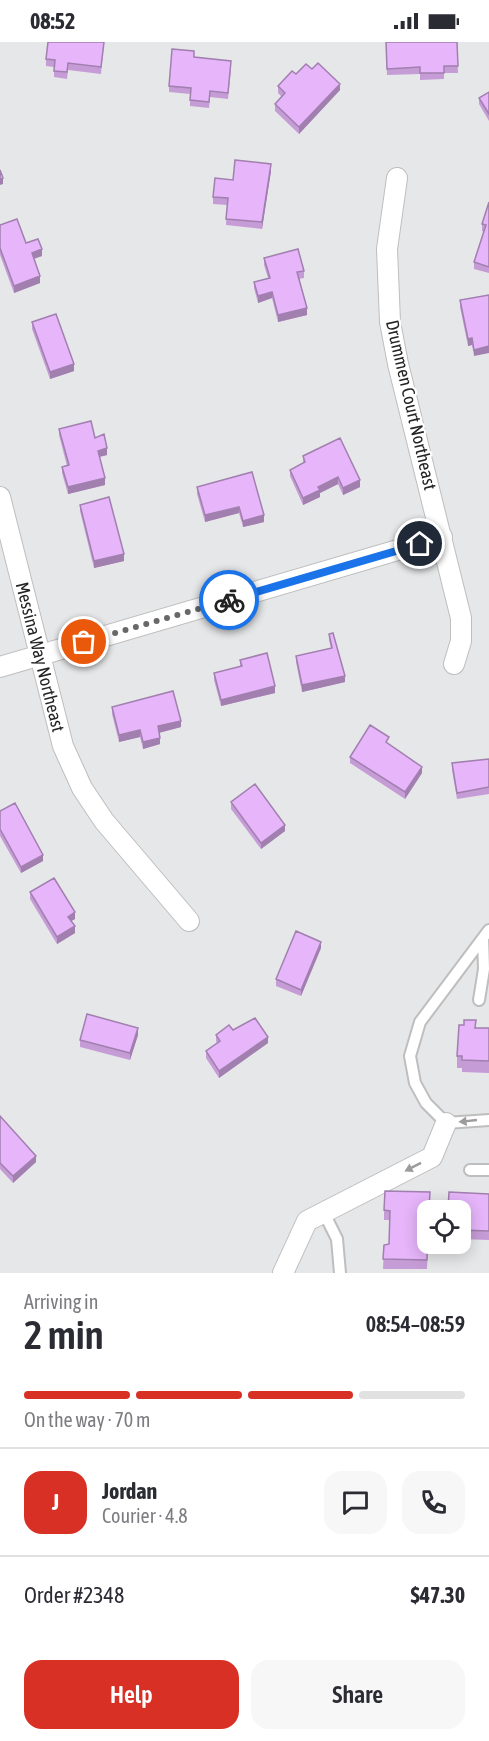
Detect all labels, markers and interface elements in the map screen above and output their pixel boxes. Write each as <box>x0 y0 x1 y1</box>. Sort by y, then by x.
text: 08:52 <box>30 8 75 34</box>
street label: Drummen Court Northeast <box>382 318 441 492</box>
pin <box>394 518 445 569</box>
icon: home <box>403 527 436 560</box>
courier <box>199 570 259 630</box>
street label: Messina Way Northeast <box>12 580 69 734</box>
icon: bike <box>213 584 246 617</box>
pin <box>58 616 109 667</box>
icon: bag <box>67 625 100 658</box>
one-way arrow <box>458 1116 477 1126</box>
one-way arrow <box>404 1162 421 1172</box>
map controls <box>417 1200 471 1254</box>
button: locate <box>417 1200 471 1254</box>
text: Arriving in <box>24 1290 98 1313</box>
text: 08:54–08:59 <box>366 1311 465 1337</box>
text: 2 min <box>24 1313 104 1357</box>
text: On the way · 70 m <box>24 1408 150 1431</box>
button: chat <box>324 1471 387 1534</box>
button: phone <box>402 1471 465 1534</box>
text: Jordan <box>102 1478 157 1504</box>
text: J <box>52 1489 59 1515</box>
text: Courier · 4.8 <box>102 1504 188 1527</box>
text: Order #2348 <box>24 1582 124 1608</box>
text: $47.30 <box>410 1582 465 1608</box>
button: Help <box>24 1660 239 1729</box>
button: Share <box>251 1660 465 1729</box>

